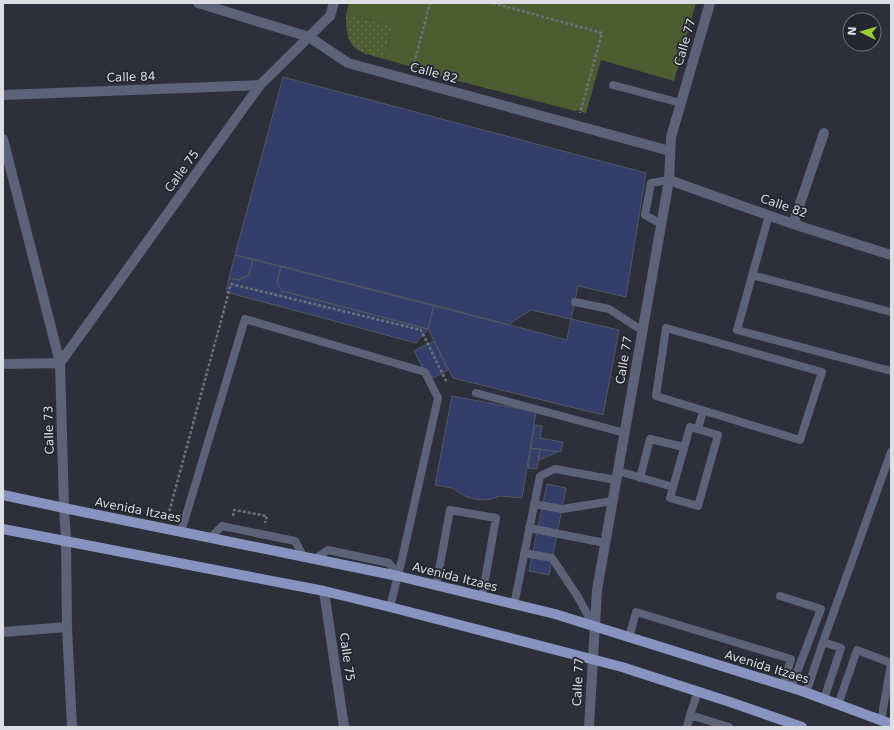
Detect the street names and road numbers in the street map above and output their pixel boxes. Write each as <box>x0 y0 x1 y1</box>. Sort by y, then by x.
street label: Calle 77 <box>672 17 698 67</box>
street label: Calle 82 <box>409 60 459 86</box>
street label: Calle 84 <box>106 69 156 85</box>
street label: Calle 75 <box>162 147 202 195</box>
street label: Calle 82 <box>759 191 809 221</box>
street label: Calle 77 <box>613 335 635 385</box>
street label: Calle 73 <box>41 405 57 455</box>
street label: Avenida Itzaes <box>94 495 182 525</box>
street label: Avenida Itzaes <box>411 560 499 594</box>
street label: Calle 75 <box>337 632 357 682</box>
street label: Avenida Itzaes <box>723 648 811 686</box>
street label: Calle 77 <box>570 657 586 707</box>

